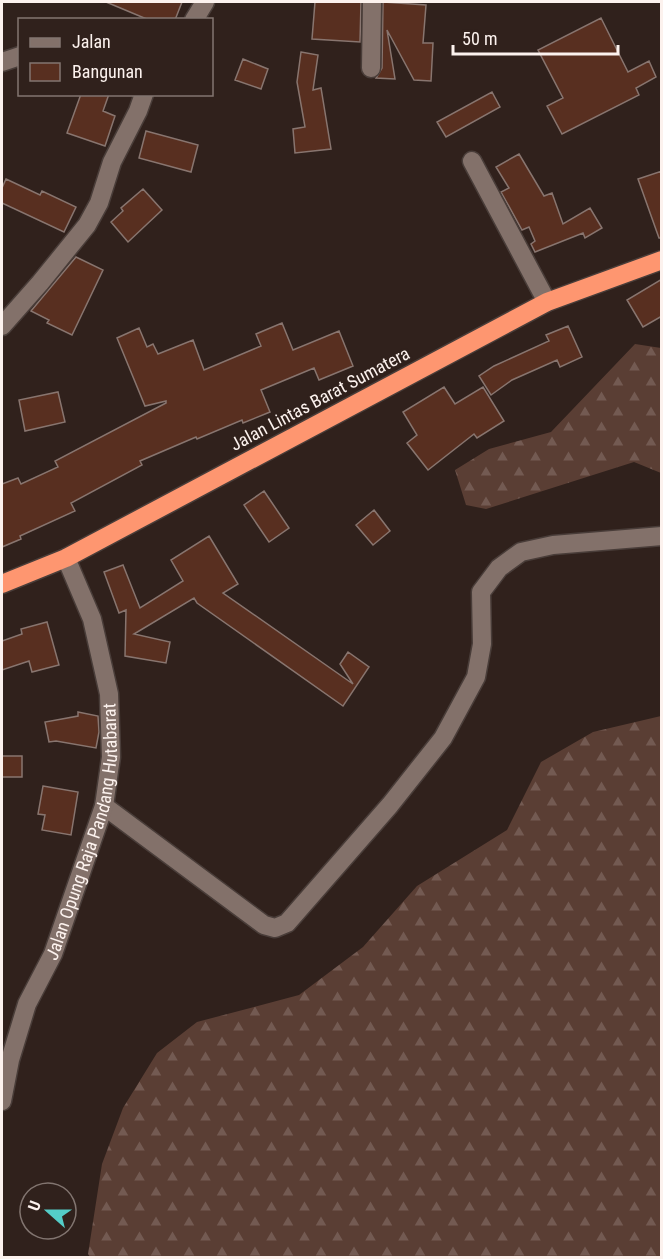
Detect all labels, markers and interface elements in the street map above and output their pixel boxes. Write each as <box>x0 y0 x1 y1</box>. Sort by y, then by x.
legend <box>18 18 213 96</box>
scale bar <box>453 18 618 56</box>
text: 50 m <box>462 28 497 49</box>
text: Jalan <box>72 31 111 52</box>
text: Bangunan <box>72 61 143 82</box>
street label: Jalan Lintas Barat Sumatera <box>227 342 413 455</box>
street label: Jalan Opung Raja Pandang Hutabarat <box>41 703 121 963</box>
north arrow <box>18 1181 78 1241</box>
text: U <box>24 1198 45 1213</box>

